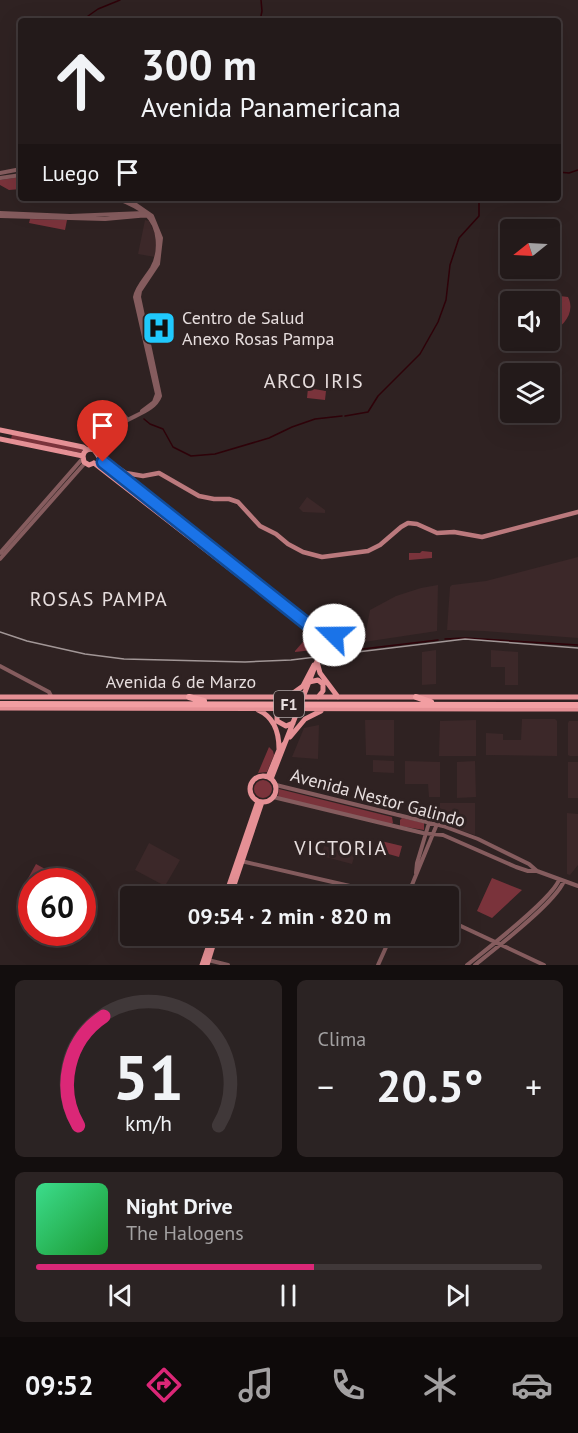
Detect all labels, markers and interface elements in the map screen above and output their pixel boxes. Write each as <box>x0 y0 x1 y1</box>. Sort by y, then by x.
text: 300 m <box>141 37 257 92</box>
icon: ahead <box>42 42 120 120</box>
text: Avenida Panamericana <box>141 90 401 124</box>
icon: arrive <box>111 156 144 189</box>
text: Luego <box>42 159 99 187</box>
north arrow <box>500 219 560 279</box>
map controls <box>500 219 560 423</box>
button: sound <box>500 291 560 351</box>
place label: Centro de Salud Anexo Rosas Pampa <box>182 306 334 350</box>
hospital icon: Centro de Salud Anexo Rosas Pampa <box>141 310 177 346</box>
button: layers <box>500 363 560 423</box>
district label: ARCO IRIS <box>264 368 364 394</box>
pin <box>77 400 128 462</box>
icon: arrive <box>86 409 119 442</box>
district label: ROSAS PAMPA <box>30 586 168 612</box>
position arrow <box>302 603 366 667</box>
street label: Avenida 6 de Marzo <box>106 670 256 693</box>
road number: F1 <box>274 691 304 717</box>
street label: Avenida Nestor Galindo <box>288 763 468 832</box>
district label: VICTORIA <box>293 835 388 861</box>
speed limit sign: 60 <box>18 868 96 946</box>
text: 09:54 · 2 min · 820 m <box>188 902 391 930</box>
text: Clima <box>318 1026 366 1052</box>
text: 51 <box>113 1036 184 1117</box>
text: 20.5° <box>376 1056 483 1114</box>
text: − <box>318 1065 334 1108</box>
text: + <box>525 1065 542 1108</box>
text: km/h <box>125 1109 172 1137</box>
text: Night Drive <box>126 1192 233 1220</box>
text: The Halogens <box>126 1220 244 1246</box>
icon: previous <box>104 1279 137 1312</box>
icon: pause <box>272 1279 305 1312</box>
icon: next <box>441 1279 474 1312</box>
icon: directions <box>143 1364 185 1406</box>
icon: music <box>235 1364 277 1406</box>
icon: phone <box>327 1364 369 1406</box>
icon: climate <box>419 1364 461 1406</box>
icon: car <box>511 1364 553 1406</box>
text: 09:52 <box>25 1368 93 1402</box>

